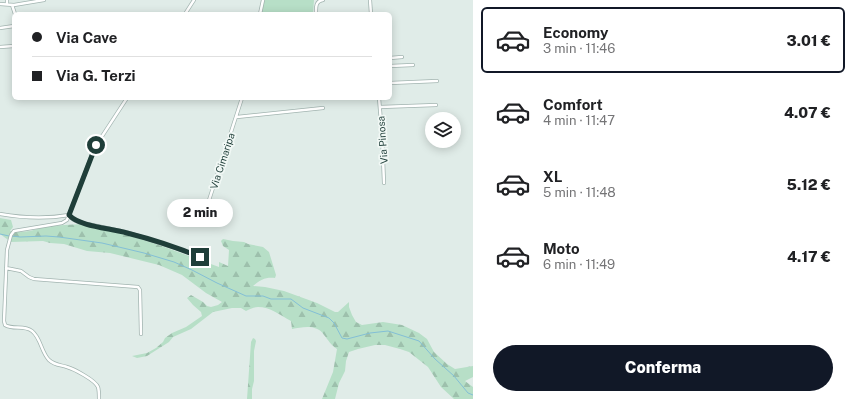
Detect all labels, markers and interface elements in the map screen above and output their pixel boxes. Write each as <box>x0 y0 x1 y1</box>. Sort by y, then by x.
icon: car <box>495 22 531 58</box>
text: Economy <box>543 24 608 41</box>
text: Via Cave <box>56 29 117 46</box>
text: 3.01 € <box>787 32 831 49</box>
text: 3 min · 11:46 <box>543 41 615 56</box>
text: Via G. Terzi <box>56 67 136 84</box>
icon: car <box>495 94 531 130</box>
text: Comfort <box>543 96 603 113</box>
text: 4.07 € <box>784 104 831 121</box>
map controls <box>425 112 461 148</box>
button: layers <box>425 112 461 148</box>
text: 4 min · 11:47 <box>543 113 615 128</box>
street label: Via Pinosa <box>374 116 390 164</box>
street label: Via Cimaripa <box>207 131 237 191</box>
route start <box>87 136 105 154</box>
icon: car <box>495 166 531 202</box>
text: XL <box>543 168 562 185</box>
text: 5.12 € <box>787 176 831 193</box>
text: 5 min · 11:48 <box>543 185 616 200</box>
callout: 2 min <box>167 199 233 227</box>
text: 2 min <box>183 205 217 220</box>
icon: car <box>495 238 531 274</box>
text: Moto <box>543 240 580 257</box>
route end <box>191 248 209 266</box>
text: 4.17 € <box>787 248 831 265</box>
text: 6 min · 11:49 <box>543 257 615 272</box>
button: Conferma <box>493 345 833 391</box>

